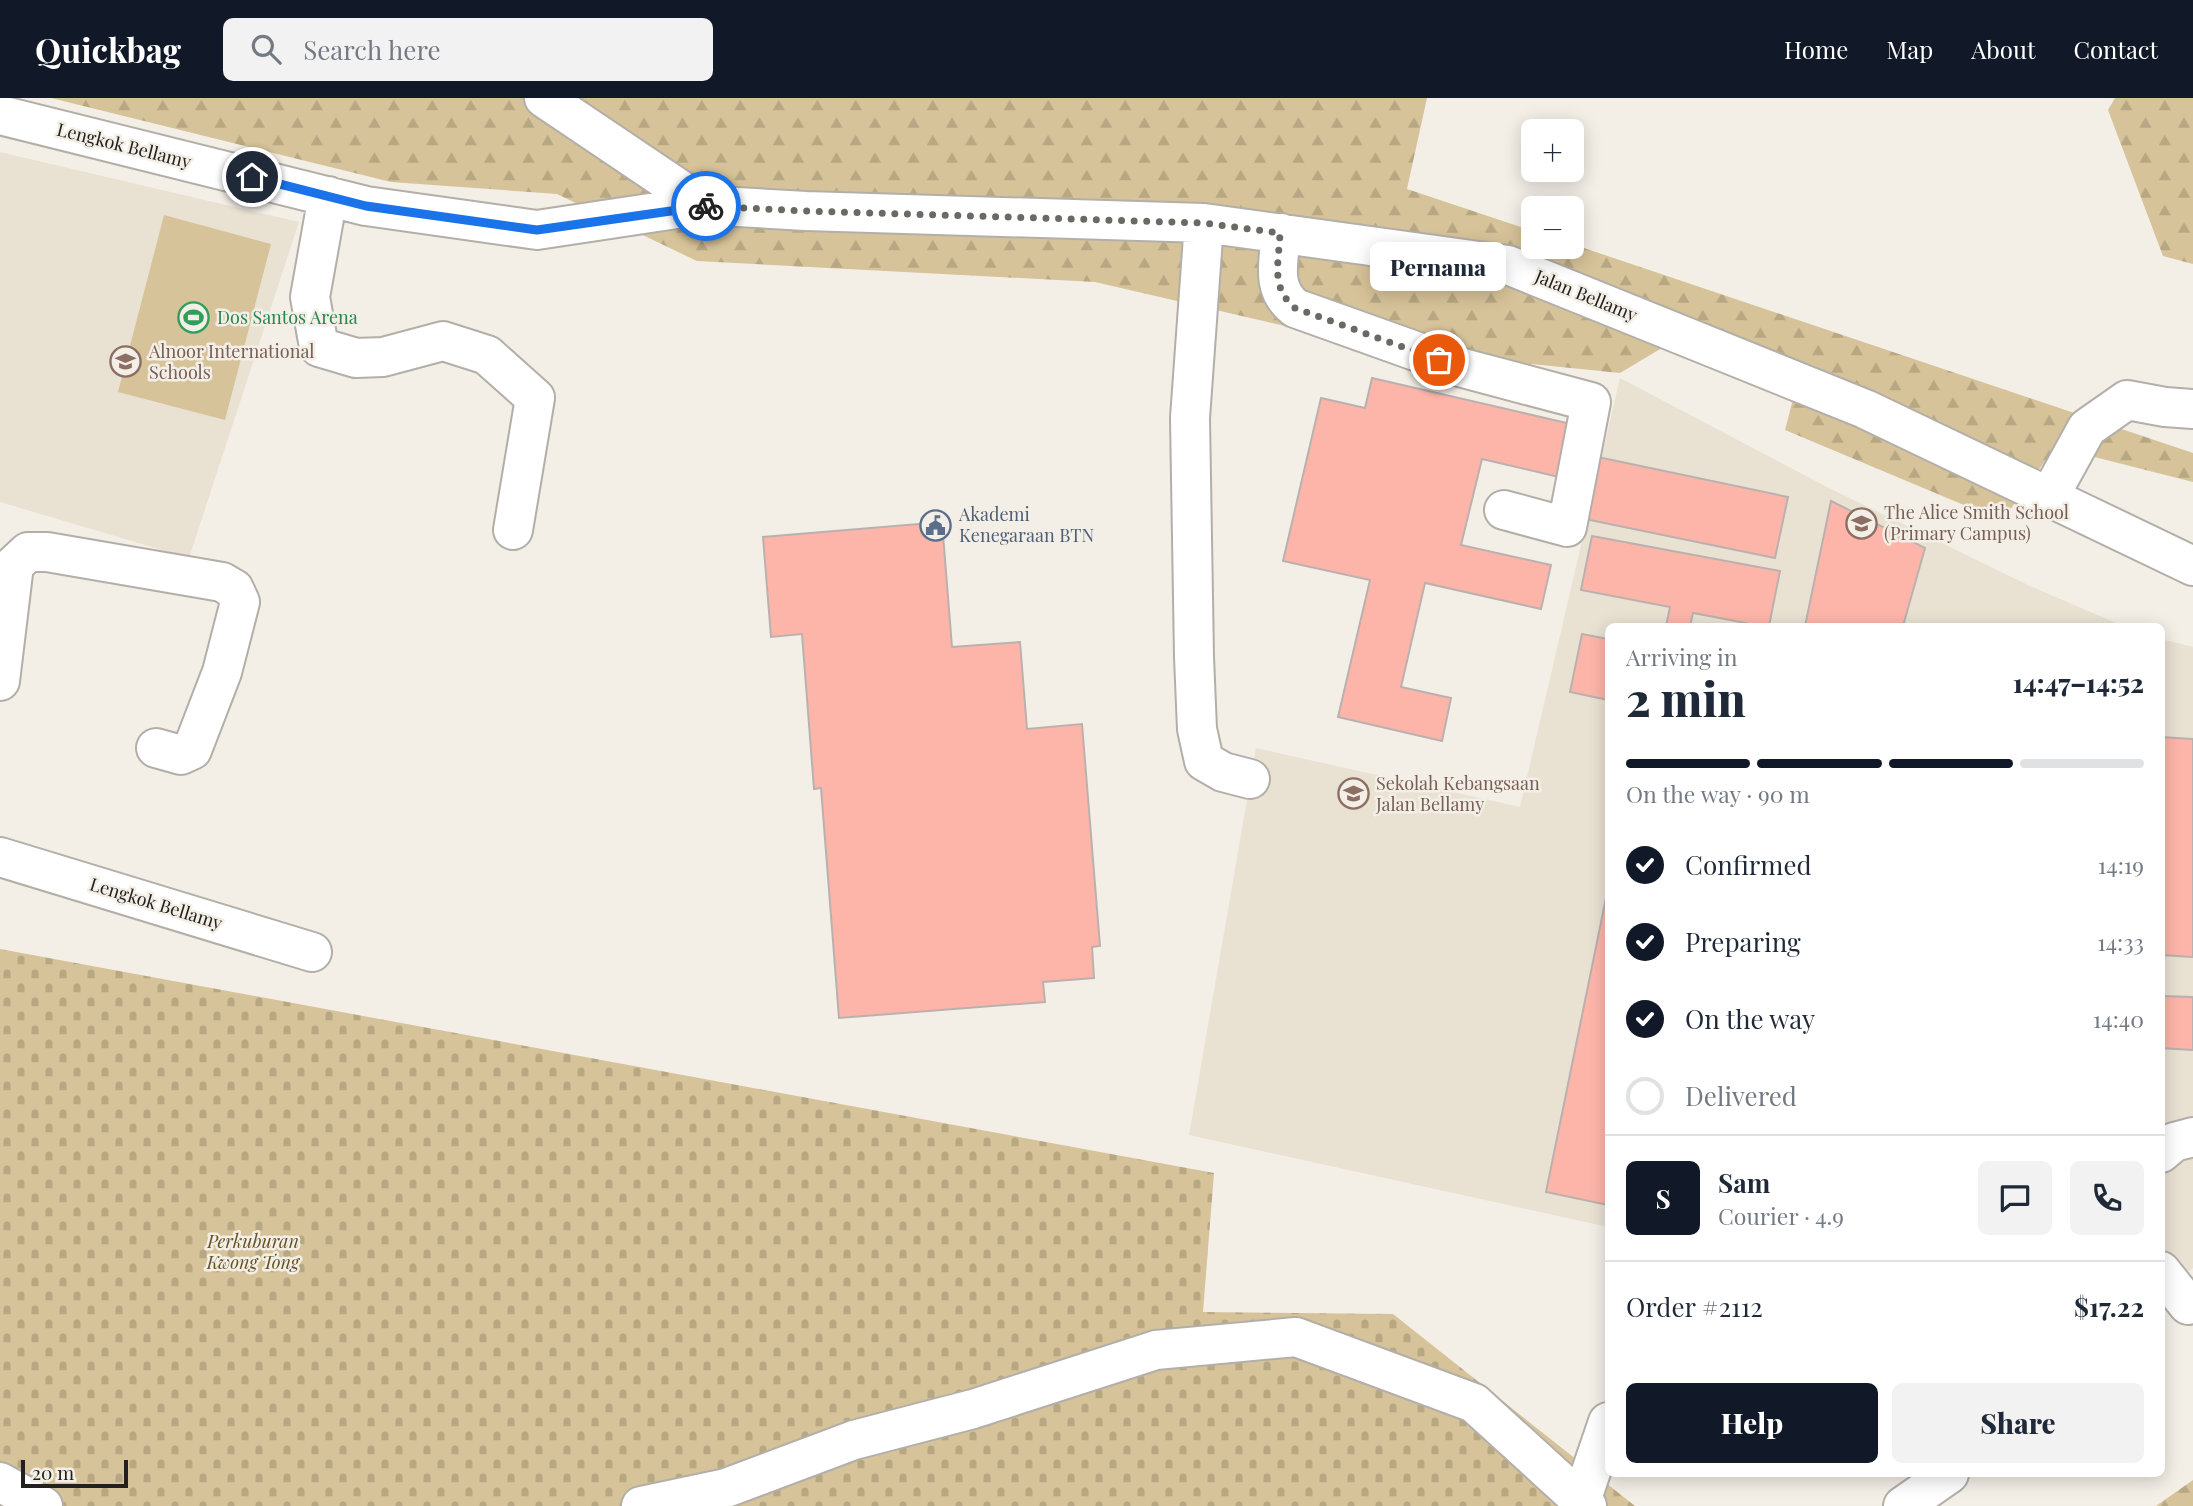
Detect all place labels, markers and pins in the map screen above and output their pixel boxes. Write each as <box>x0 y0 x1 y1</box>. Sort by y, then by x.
pin <box>222 147 282 207</box>
callout: Pernama <box>1371 241 1507 290</box>
sports icon: Dos Santos Arena <box>177 301 211 335</box>
place label: Dos Santos Arena <box>217 305 358 329</box>
pin <box>1409 330 1469 390</box>
place label: Alnoor International Schools <box>148 339 315 384</box>
school or university icon: Alnoor International Schools <box>109 345 143 379</box>
place label: The Alice Smith School (Primary Campus) <box>1884 500 2069 545</box>
place label: Akademi Kenegaraan BTN <box>958 502 1094 547</box>
school or university icon: The Alice Smith School (Primary Campus) <box>1844 506 1878 540</box>
public building icon: Akademi Kenegaraan BTN <box>919 508 953 542</box>
place label: Sekolah Kebangsaan Jalan Bellamy <box>1375 771 1540 816</box>
school or university icon: Sekolah Kebangsaan Jalan Bellamy <box>1336 777 1370 811</box>

